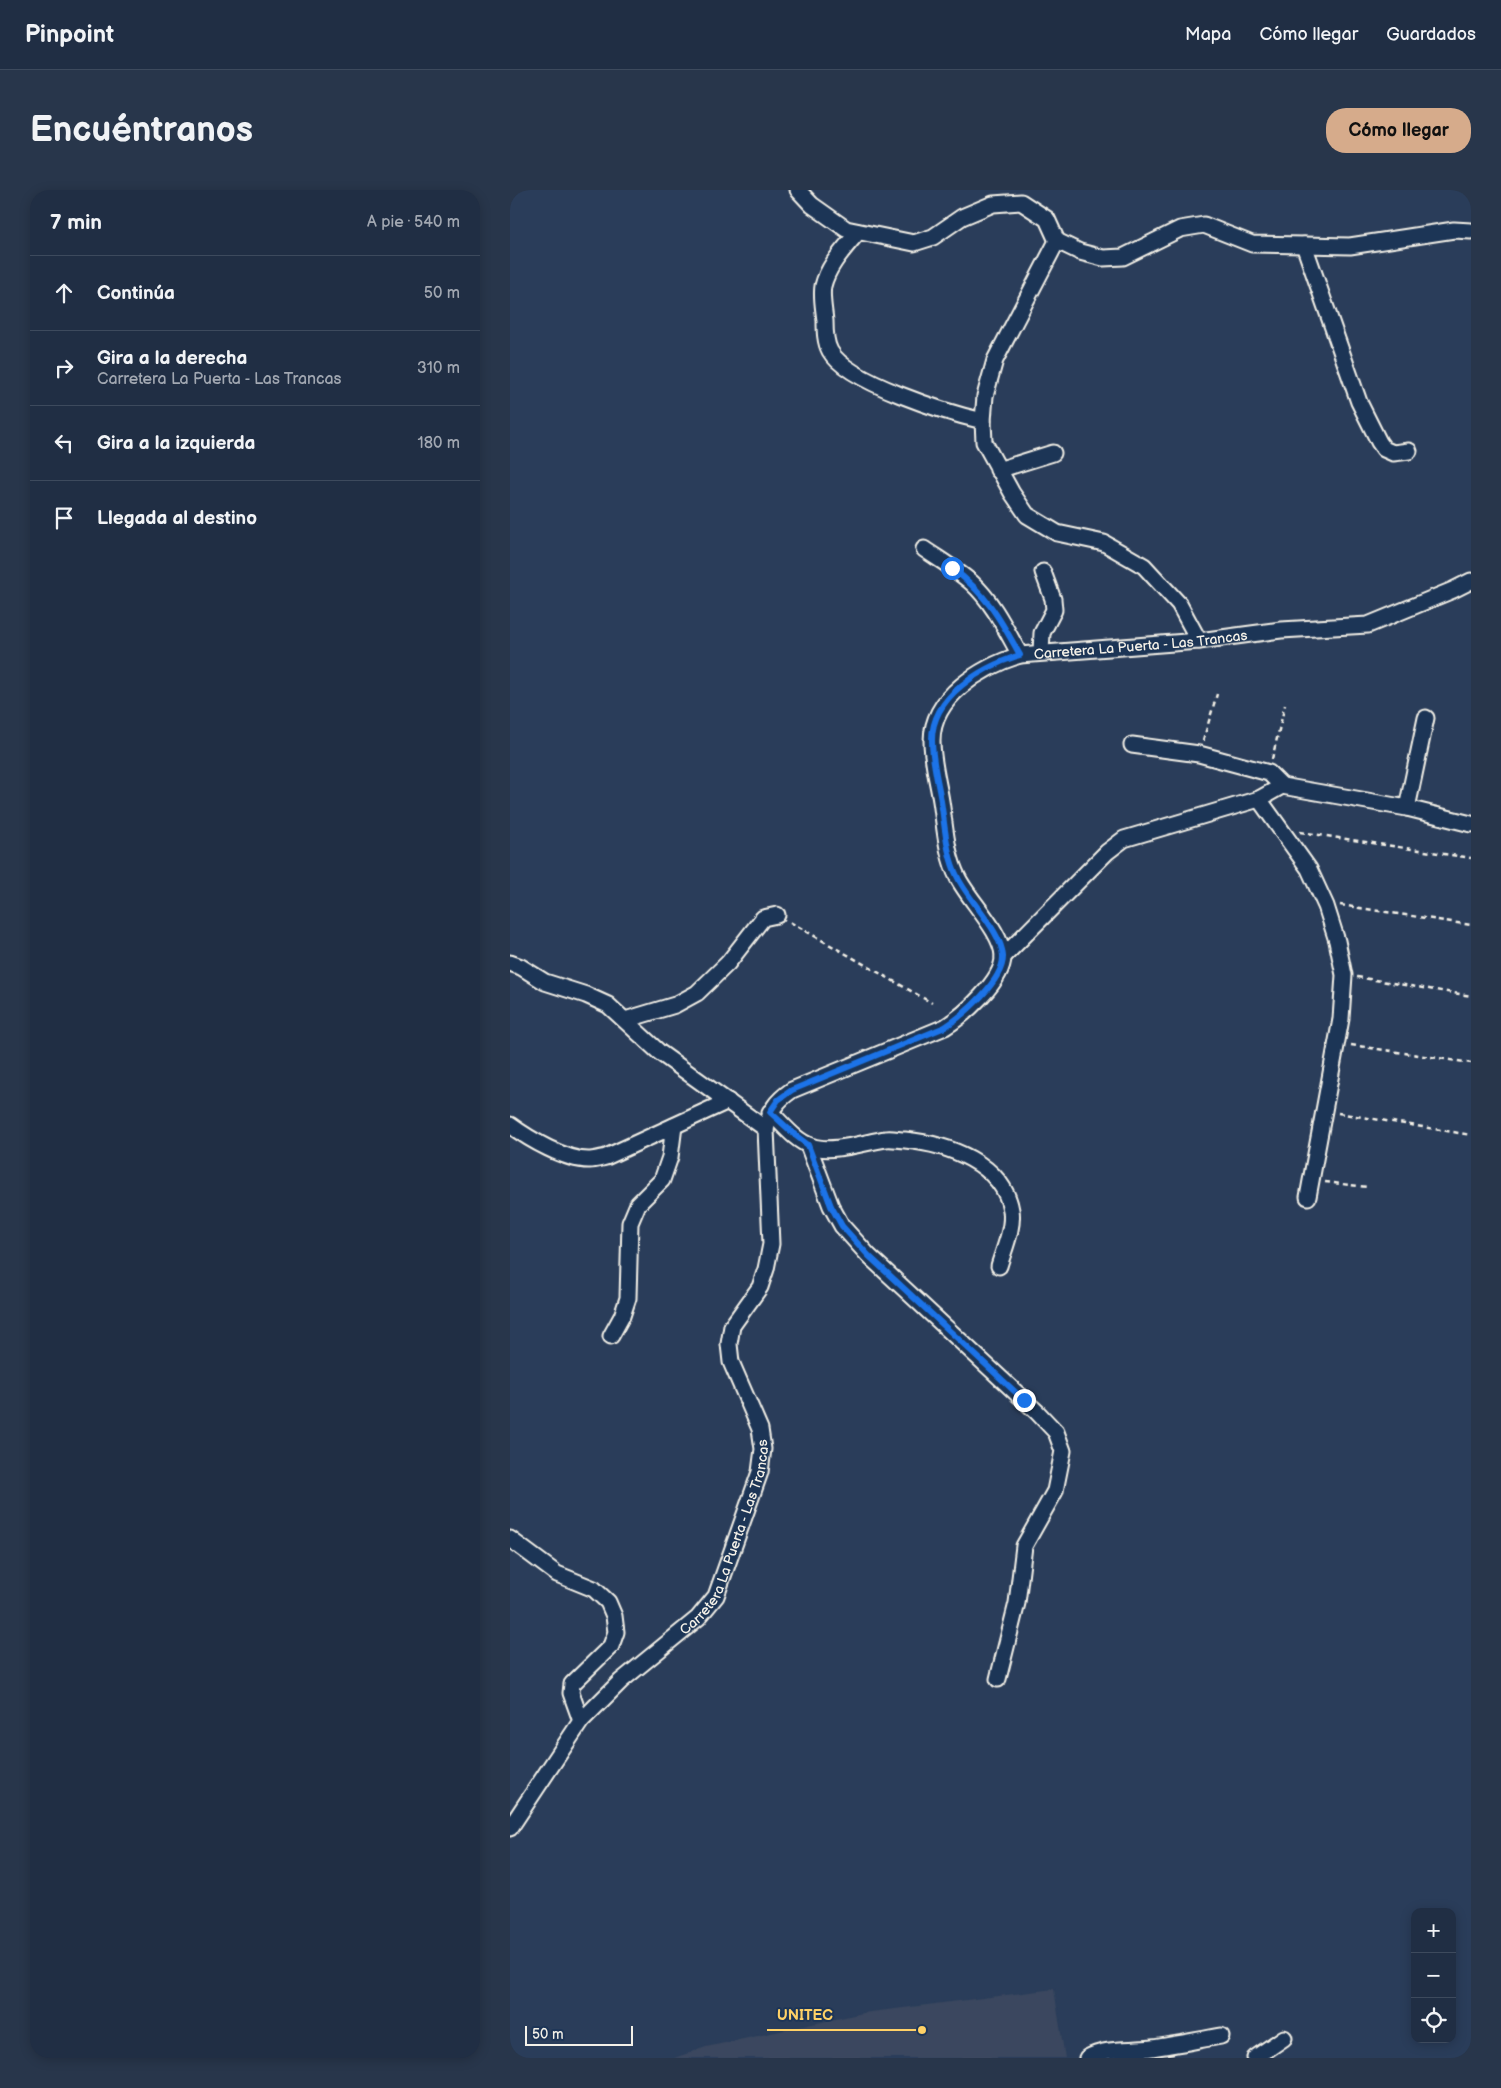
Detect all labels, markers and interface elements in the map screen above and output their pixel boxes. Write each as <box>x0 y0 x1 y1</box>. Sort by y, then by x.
text: Pinpoint <box>25 20 114 49</box>
text: Mapa <box>1185 24 1231 45</box>
text: Cómo llegar <box>1259 24 1358 45</box>
text: Guardados <box>1386 24 1476 45</box>
button: Cómo llegar <box>1326 108 1471 153</box>
text: Encuéntranos <box>30 109 253 152</box>
text: 7 min <box>50 210 102 235</box>
text: A pie · 540 m <box>367 213 460 232</box>
icon: ahead <box>50 279 78 307</box>
text: Continúa <box>97 282 175 305</box>
text: 50 m <box>424 284 460 303</box>
text: Gira a la derecha <box>97 347 247 370</box>
icon: right <box>50 354 78 382</box>
text: 310 m <box>417 359 460 378</box>
text: Carretera La Puerta - Las Trancas <box>97 370 342 389</box>
icon: left <box>50 429 78 457</box>
text: Gira a la izquierda <box>97 432 255 455</box>
text: 180 m <box>418 434 460 453</box>
icon: arrive <box>50 504 78 532</box>
text: Llegada al destino <box>97 507 257 530</box>
route start <box>941 557 964 580</box>
street label: Carretera La Puerta - Las Trancas <box>1033 627 1248 663</box>
route end <box>1013 1389 1036 1412</box>
street label: Carretera La Puerta - Las Trancas <box>676 1438 772 1639</box>
map controls <box>1411 1908 1456 2043</box>
button: + <box>1411 1908 1456 1953</box>
button: − <box>1411 1953 1456 1998</box>
button: locate <box>1411 1998 1456 2043</box>
callout: UNITEC <box>767 2000 843 2030</box>
text: UNITEC <box>777 2006 833 2025</box>
scale bar <box>525 2023 632 2046</box>
text: 50 m <box>532 2026 564 2043</box>

